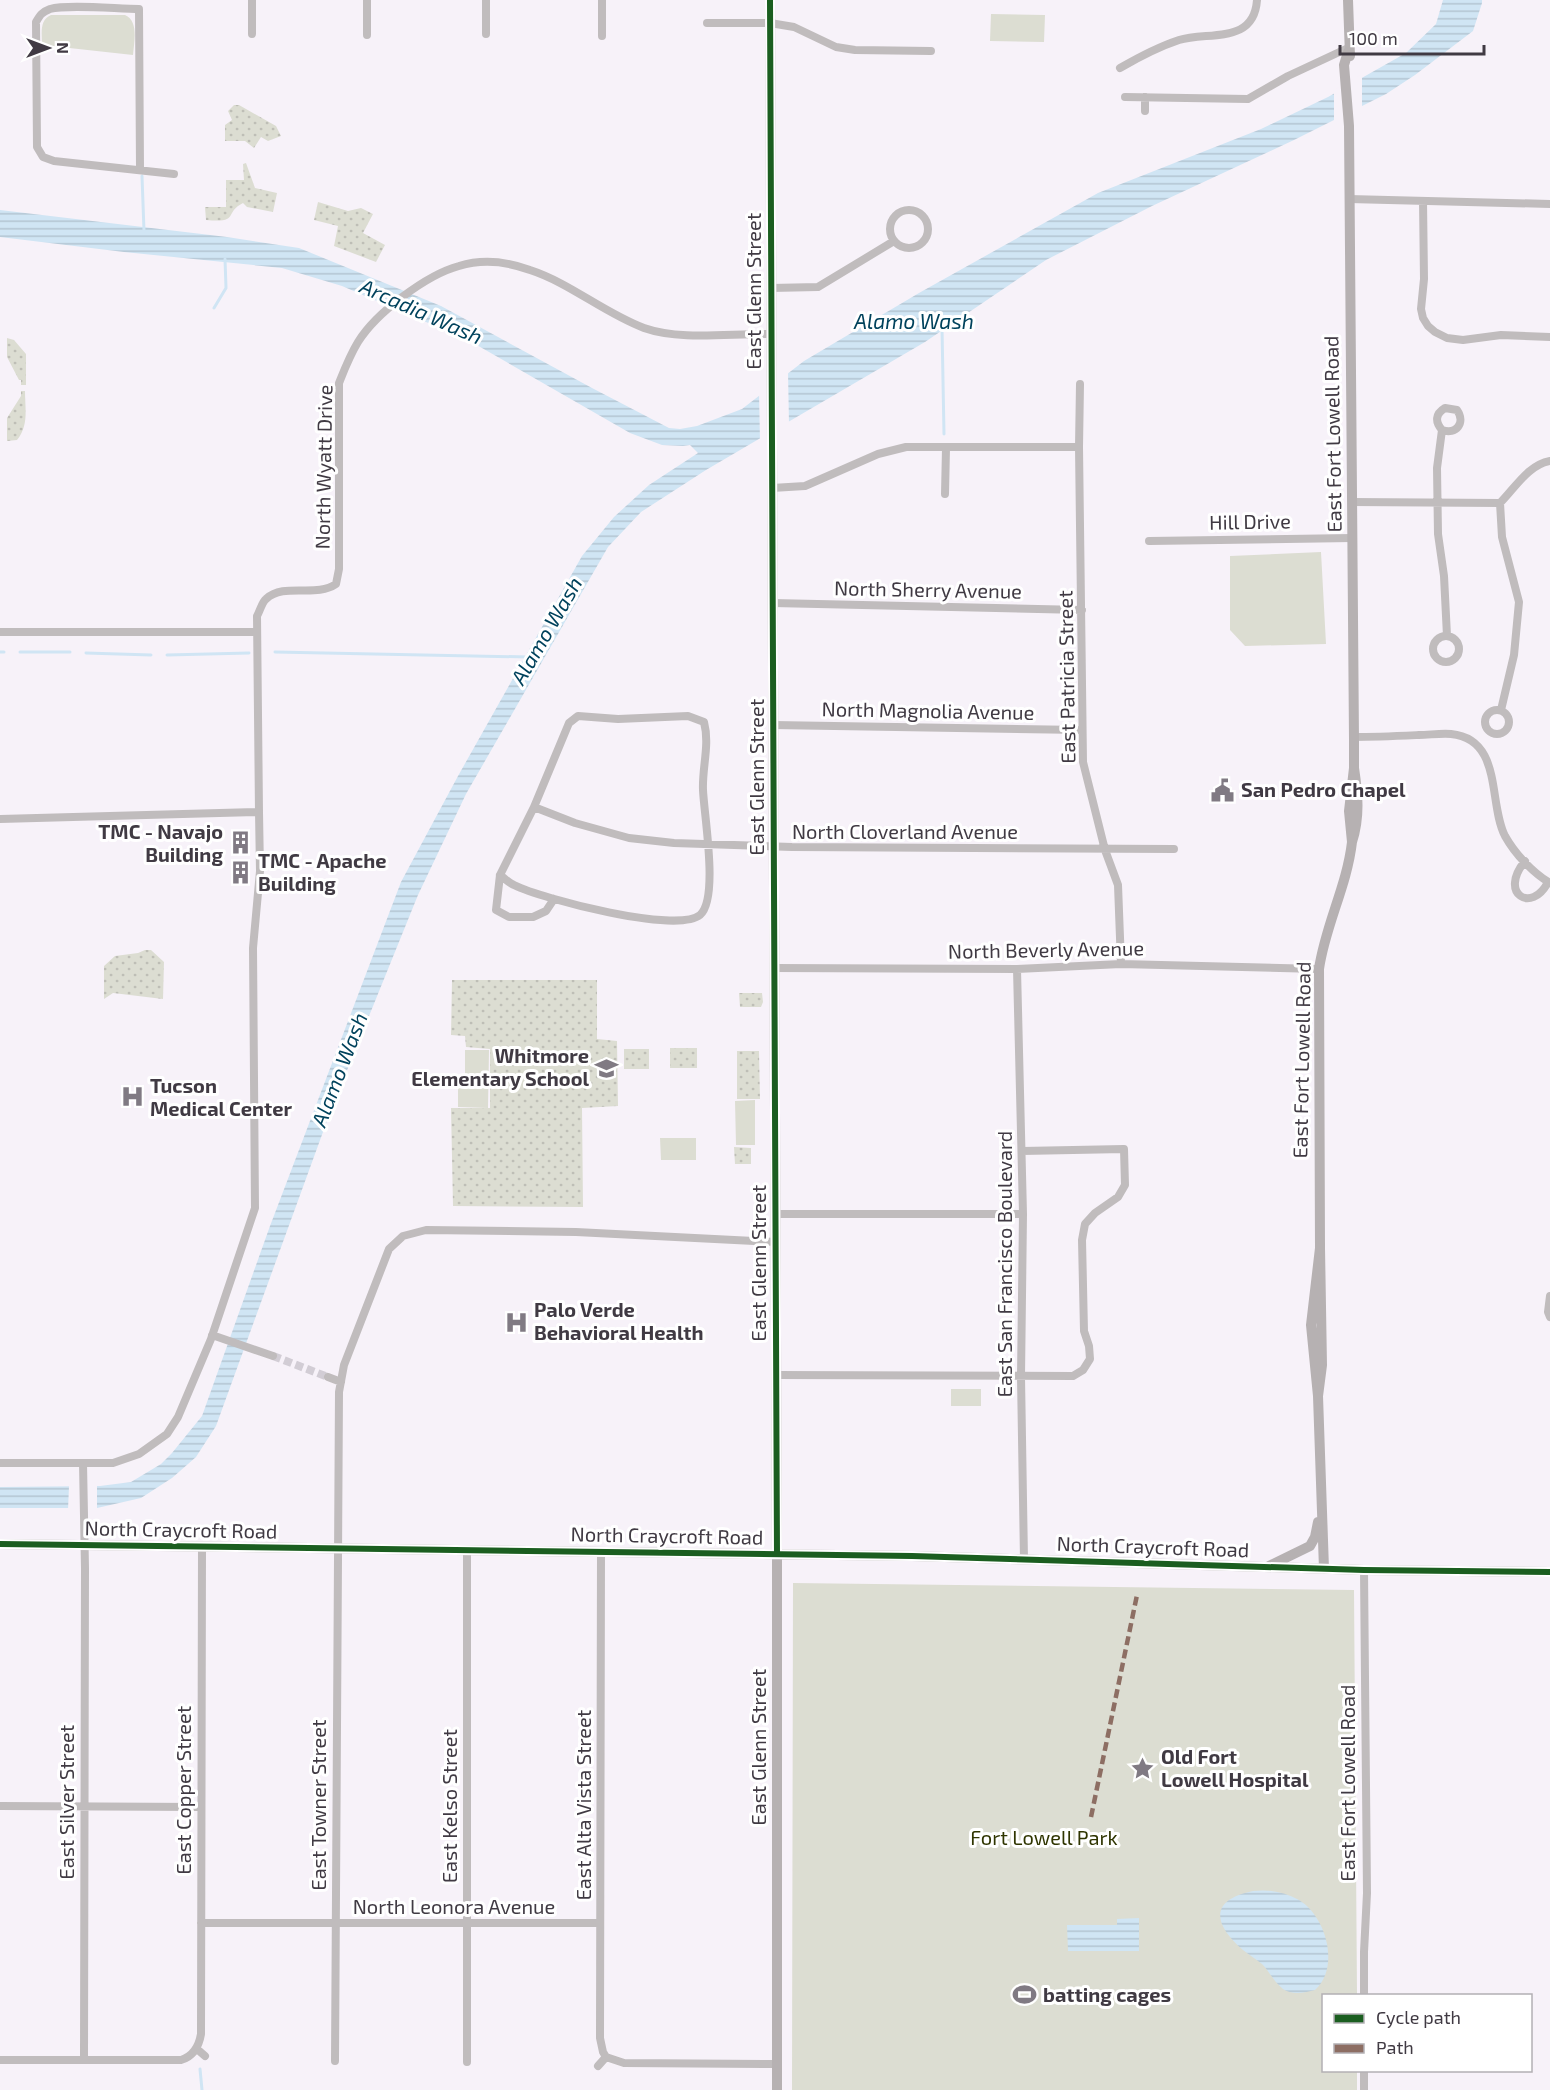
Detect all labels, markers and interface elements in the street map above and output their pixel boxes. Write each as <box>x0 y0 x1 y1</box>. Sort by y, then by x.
north arrow <box>18 18 78 78</box>
scale bar <box>1340 18 1484 56</box>
text: 100 m <box>1349 27 1398 49</box>
text: N <box>54 42 73 54</box>
street label: East Glenn Street <box>741 212 765 369</box>
water label: Arcadia Wash <box>356 272 487 349</box>
water label: Alamo Wash <box>853 308 974 333</box>
street label: East Fort Lowell Road <box>1318 335 1346 533</box>
street label: North Wyatt Drive <box>310 385 336 549</box>
street label: Hill Drive <box>1209 508 1291 534</box>
water label: Alamo Wash <box>504 572 587 689</box>
street label: North Sherry Avenue <box>834 575 1022 603</box>
street label: East Patricia Street <box>1052 590 1080 764</box>
street label: North Magnolia Avenue <box>821 696 1035 724</box>
street label: East Glenn Street <box>744 698 768 855</box>
public building icon: San Pedro Chapel <box>1210 777 1236 803</box>
place label: San Pedro Chapel <box>1241 777 1406 801</box>
place label: TMC - Navajo Building <box>98 819 223 866</box>
street label: North Cloverland Avenue <box>792 819 1018 843</box>
building icon: TMC - Navajo Building <box>228 830 254 856</box>
place label: TMC - Apache Building <box>258 848 387 895</box>
building icon: TMC - Apache Building <box>227 859 253 885</box>
street label: North Beverly Avenue <box>948 935 1144 963</box>
street label: East Fort Lowell Road <box>1287 961 1315 1159</box>
water label: Alamo Wash <box>305 1009 372 1131</box>
place label: Whitmore Elementary School <box>411 1043 589 1091</box>
school or university icon: Whitmore Elementary School <box>594 1055 620 1081</box>
place label: Tucson Medical Center <box>150 1073 293 1120</box>
hospital icon: Tucson Medical Center <box>119 1084 145 1110</box>
street label: East San Francisco Boulevard <box>992 1131 1016 1397</box>
street label: East Glenn Street <box>746 1184 770 1341</box>
place label: Palo Verde Behavioral Health <box>534 1297 703 1344</box>
hospital icon: Palo Verde Behavioral Health <box>503 1309 529 1335</box>
street label: North Craycroft Road <box>84 1515 278 1543</box>
street label: North Craycroft Road <box>570 1521 764 1549</box>
street label: North Craycroft Road <box>1056 1531 1250 1561</box>
street label: East Glenn Street <box>746 1668 770 1825</box>
street label: East Fort Lowell Road <box>1335 1685 1359 1881</box>
street label: East Copper Street <box>171 1705 195 1874</box>
street label: East Alta Vista Street <box>571 1709 595 1900</box>
street label: East Towner Street <box>306 1719 330 1891</box>
street label: East Silver Street <box>54 1724 78 1879</box>
street label: East Kelso Street <box>437 1729 461 1883</box>
place label: Old Fort Lowell Hospital <box>1161 1744 1309 1791</box>
place icon: Old Fort Lowell Hospital <box>1130 1756 1156 1782</box>
park label: Fort Lowell Park <box>970 1825 1118 1849</box>
street label: North Leonora Avenue <box>353 1894 555 1918</box>
sports icon: batting cages <box>1012 1982 1038 2008</box>
place label: batting cages <box>1043 1982 1171 2006</box>
legend <box>1322 1994 1532 2072</box>
text: Cycle path <box>1376 2006 1461 2028</box>
text: Path <box>1376 2036 1414 2058</box>

